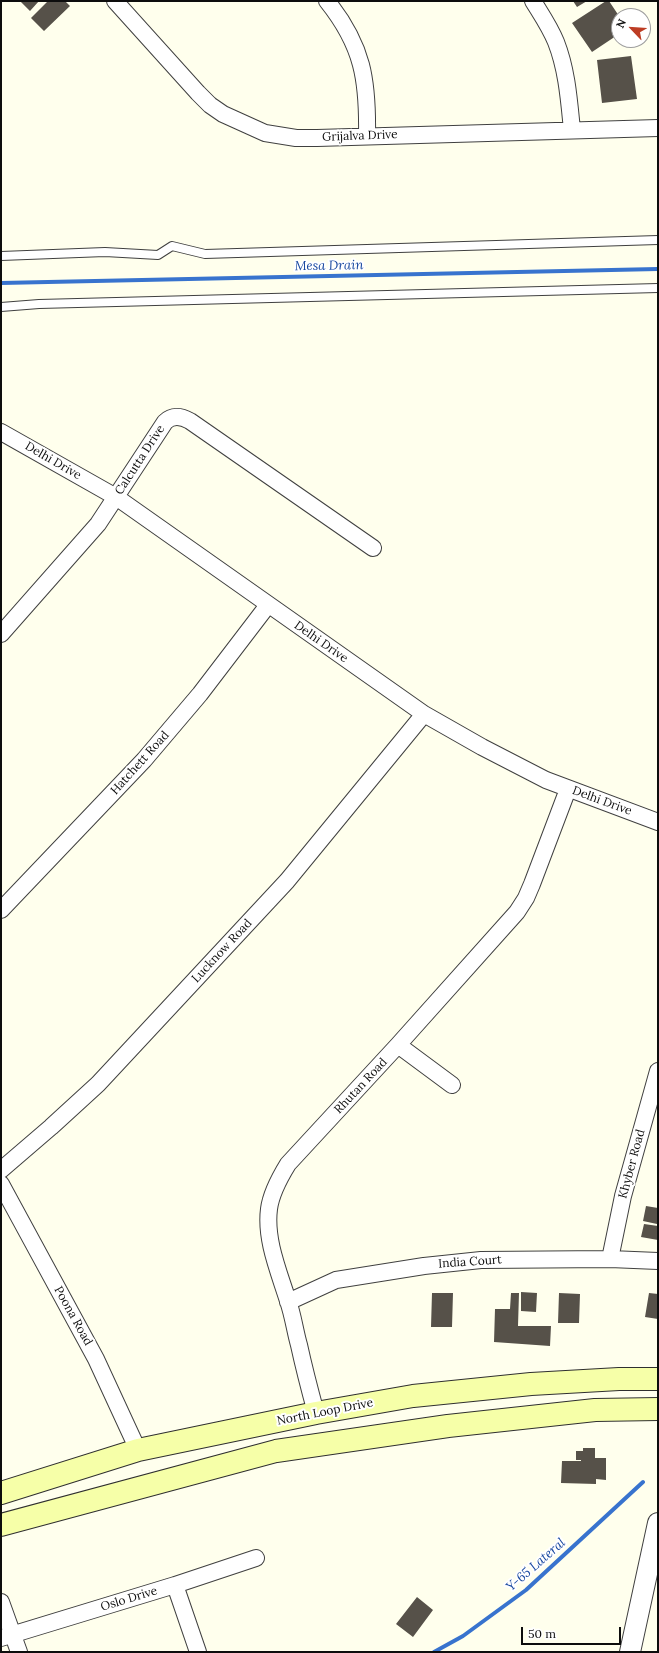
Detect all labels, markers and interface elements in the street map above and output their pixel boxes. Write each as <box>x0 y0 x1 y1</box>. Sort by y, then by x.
north arrow <box>611 8 651 48</box>
text: N <box>613 17 629 30</box>
street label: Grijalva Drive <box>322 127 398 145</box>
water label: Mesa Drain <box>295 258 363 274</box>
street label: Calcutta Drive <box>112 422 168 498</box>
street label: Delhi Drive <box>22 439 84 483</box>
street label: Delhi Drive <box>291 618 351 666</box>
street label: Hatchett Road <box>108 728 172 798</box>
street label: Delhi Drive <box>570 784 634 818</box>
street label: Lucknow Road <box>189 916 255 986</box>
street label: Rhutan Road <box>332 1055 390 1117</box>
street label: Khyber Road <box>616 1128 648 1200</box>
street label: India Court <box>438 1253 502 1271</box>
street label: Poona Road <box>51 1284 95 1348</box>
street label: North Loop Drive <box>276 1396 374 1428</box>
water label: Y-65 Lateral <box>503 1535 569 1595</box>
street label: Oslo Drive <box>99 1584 159 1614</box>
scale bar <box>523 1619 623 1645</box>
text: 50 m <box>528 1626 556 1641</box>

